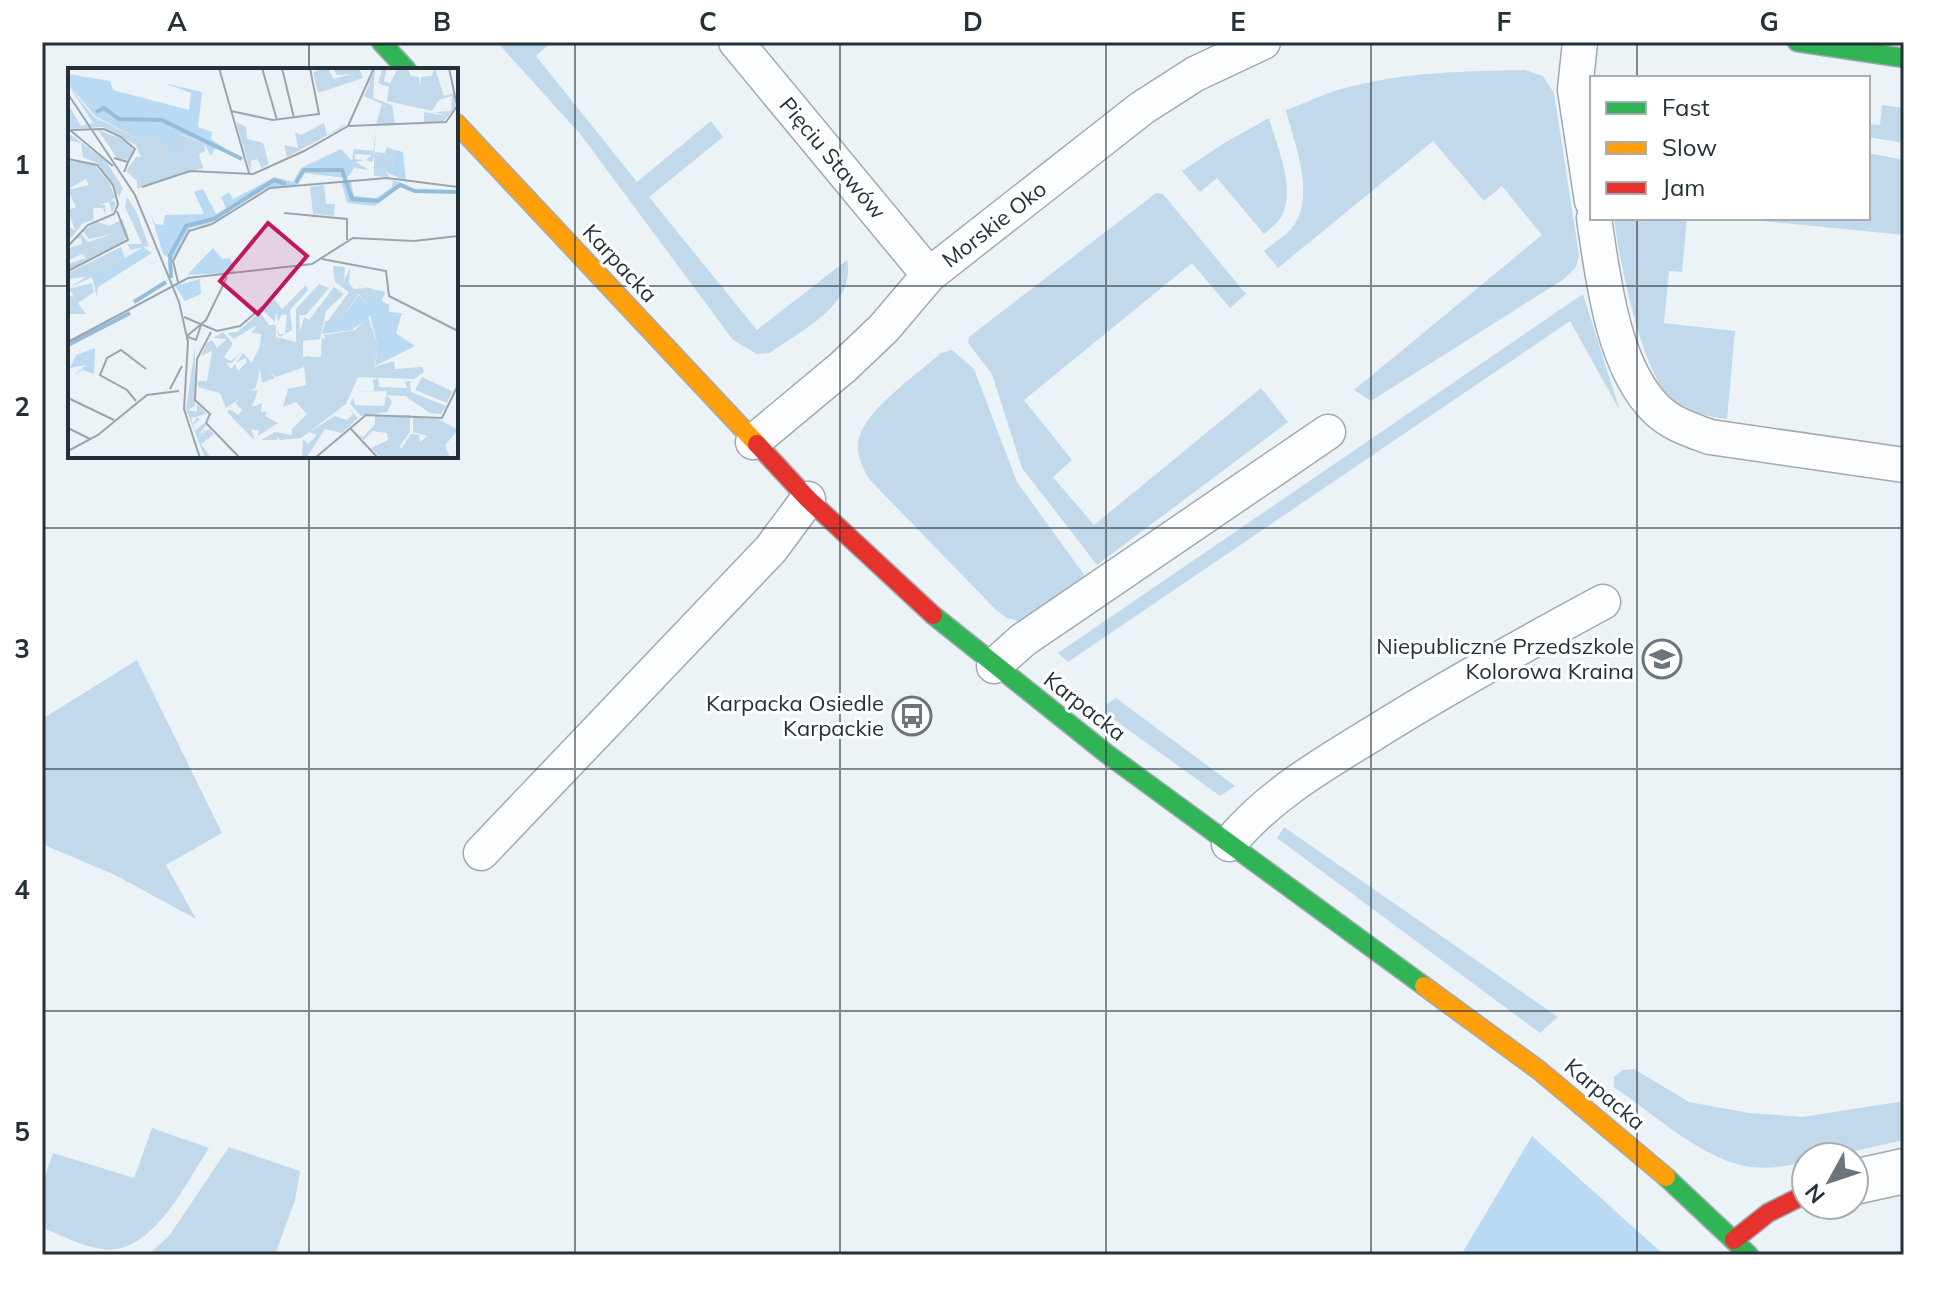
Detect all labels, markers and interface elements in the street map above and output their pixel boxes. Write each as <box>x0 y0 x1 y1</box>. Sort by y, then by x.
text: A <box>167 5 187 38</box>
text: B <box>433 5 451 38</box>
text: C <box>699 5 717 38</box>
text: D <box>963 5 983 38</box>
text: E <box>1230 5 1246 38</box>
text: F <box>1497 5 1512 38</box>
text: G <box>1759 5 1779 38</box>
inset map <box>68 68 458 458</box>
legend <box>1590 76 1870 220</box>
street label: Pięciu Stawów <box>774 91 892 225</box>
text: Fast <box>1662 92 1710 122</box>
text: Slow <box>1662 132 1717 162</box>
text: 1 <box>14 148 30 181</box>
text: Jam <box>1662 172 1705 202</box>
street label: Morskie Oko <box>936 174 1052 274</box>
street label: Karpacka <box>577 218 663 308</box>
text: 2 <box>14 390 30 423</box>
text: 3 <box>14 632 30 665</box>
place label: Niepubliczne Przedszkole Kolorowa Kraina <box>1376 632 1634 685</box>
school or university icon: Niepubliczne Przedszkole Kolorowa Kraina <box>1641 638 1683 680</box>
street label: Karpacka <box>1038 665 1132 747</box>
place label: Karpacka Osiedle Karpackie <box>706 689 884 742</box>
bus stop icon: Karpacka Osiedle Karpackie <box>891 695 933 737</box>
text: 4 <box>14 873 30 906</box>
street label: Karpacka <box>1559 1052 1651 1136</box>
text: 5 <box>14 1115 30 1148</box>
north arrow <box>1790 1141 1870 1221</box>
text: N <box>1799 1178 1831 1209</box>

